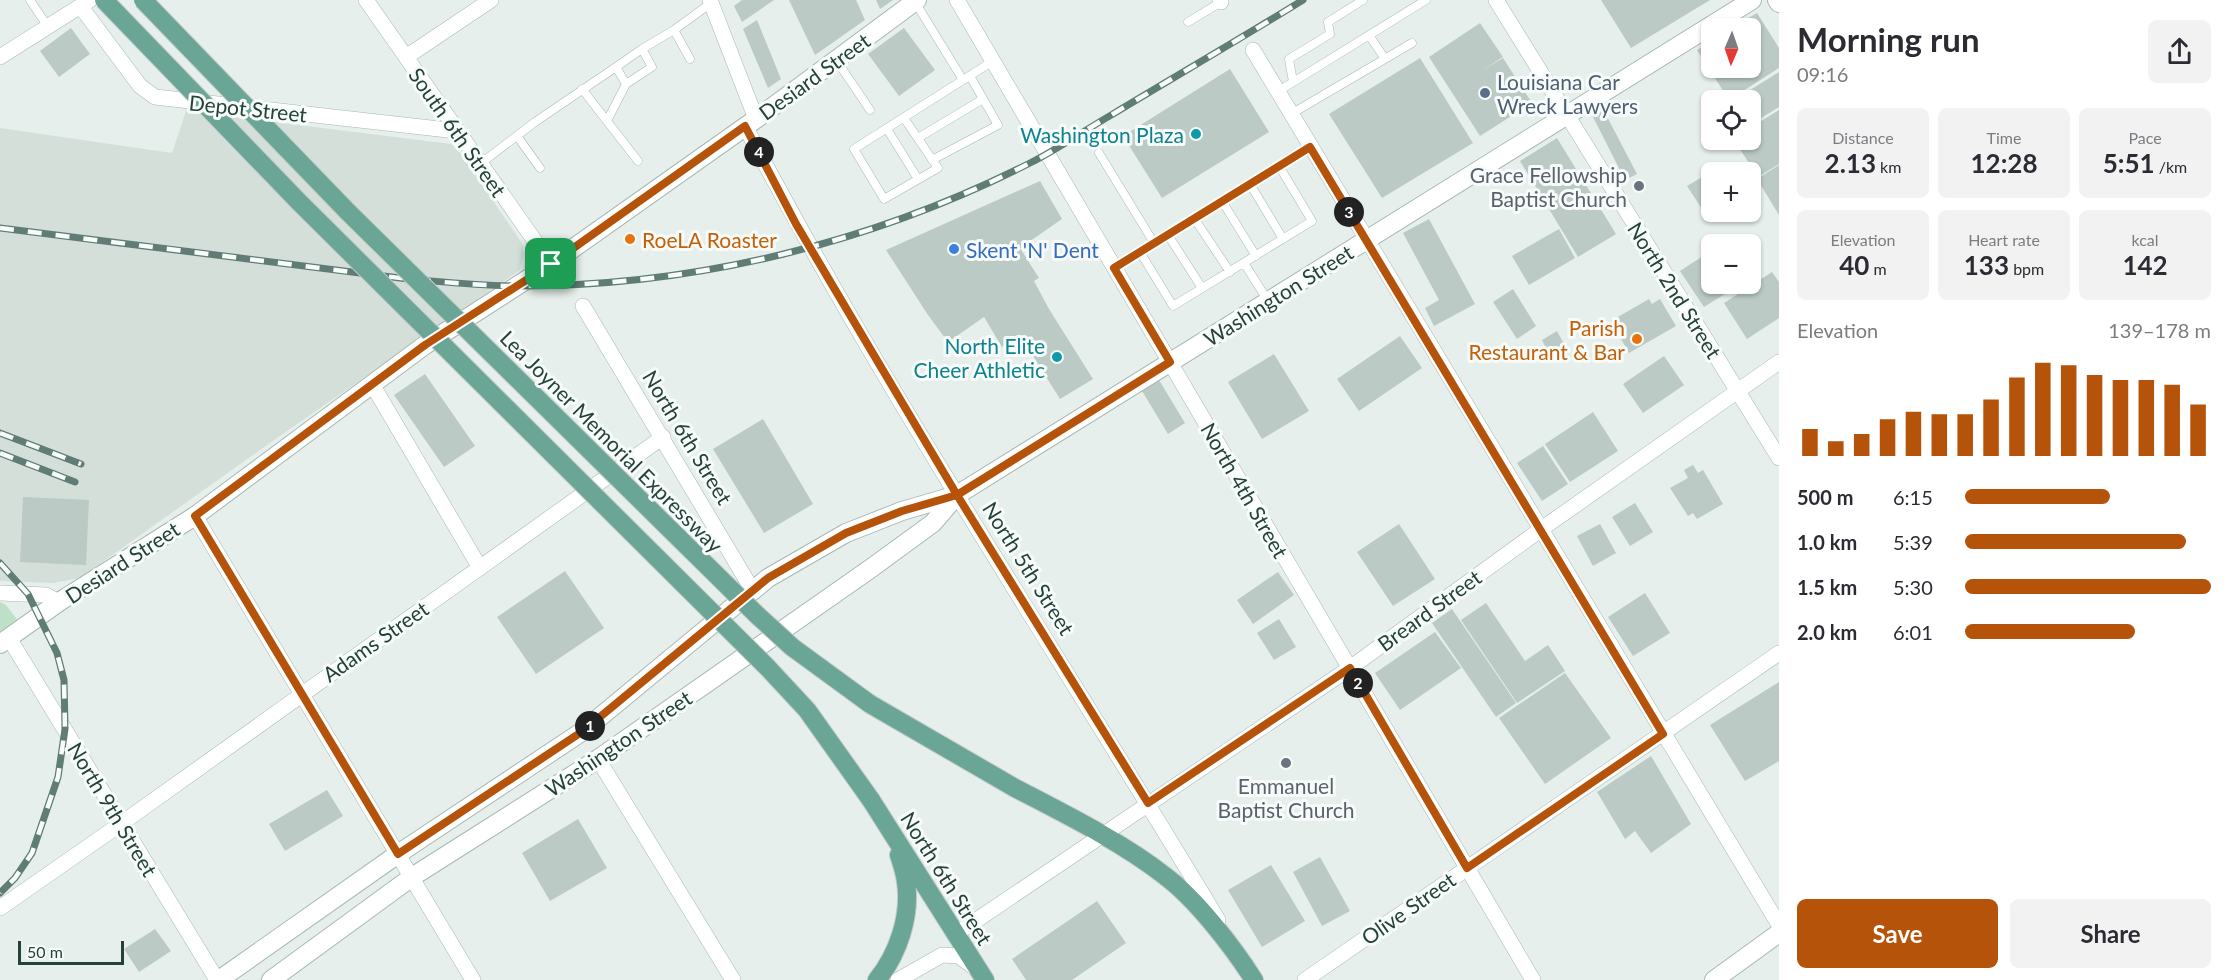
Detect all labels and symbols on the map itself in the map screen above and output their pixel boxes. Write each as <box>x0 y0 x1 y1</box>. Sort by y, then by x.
north arrow <box>1701 18 1761 78</box>
street label: Desiard Street <box>754 27 875 125</box>
street label: South 6th Street <box>404 63 512 202</box>
place label: Louisiana Car Wreck Lawyers <box>1497 69 1638 118</box>
marker: Louisiana Car Wreck Lawyers <box>1478 86 1492 100</box>
street label: Depot Street <box>188 89 309 127</box>
place label: Washington Plaza <box>1020 122 1184 147</box>
marker: Washington Plaza <box>1189 127 1203 141</box>
pin: 4 <box>744 137 774 167</box>
place label: Grace Fellowship Baptist Church <box>1470 162 1627 211</box>
marker: Grace Fellowship Baptist Church <box>1632 179 1646 193</box>
pin: 3 <box>1334 197 1364 227</box>
street label: North 2nd Street <box>1623 217 1727 363</box>
place label: RoeLA Roaster <box>642 227 777 252</box>
marker: RoeLA Roaster <box>623 232 637 246</box>
place label: Skent 'N' Dent <box>966 237 1099 262</box>
pin <box>525 238 576 289</box>
street label: Washington Street <box>1199 239 1358 351</box>
marker: Skent 'N' Dent <box>947 242 961 256</box>
place label: Parish Restaurant & Bar <box>1468 315 1625 364</box>
street label: Lea Joyner Memorial Expressway <box>496 325 728 557</box>
marker: Parish Restaurant & Bar <box>1630 332 1644 346</box>
place label: North Elite Cheer Athletic <box>913 333 1045 382</box>
marker: North Elite Cheer Athletic <box>1050 350 1064 364</box>
street label: North 6th Street <box>638 365 738 509</box>
street label: North 4th Street <box>1196 418 1294 562</box>
street label: North 5th Street <box>978 497 1080 639</box>
street label: Desiard Street <box>60 516 184 608</box>
street label: Breard Street <box>1372 564 1486 656</box>
street label: Adams Street <box>317 595 433 687</box>
pin: 2 <box>1343 668 1373 698</box>
street label: Washington Street <box>540 684 696 801</box>
pin: 1 <box>575 711 605 741</box>
street label: North 9th Street <box>63 737 163 881</box>
marker: Emmanuel Baptist Church <box>1279 756 1293 770</box>
place label: Emmanuel Baptist Church <box>1218 773 1354 822</box>
street label: North 6th Street <box>896 807 998 949</box>
street label: Olive Street <box>1356 866 1460 949</box>
scale bar <box>18 938 124 966</box>

